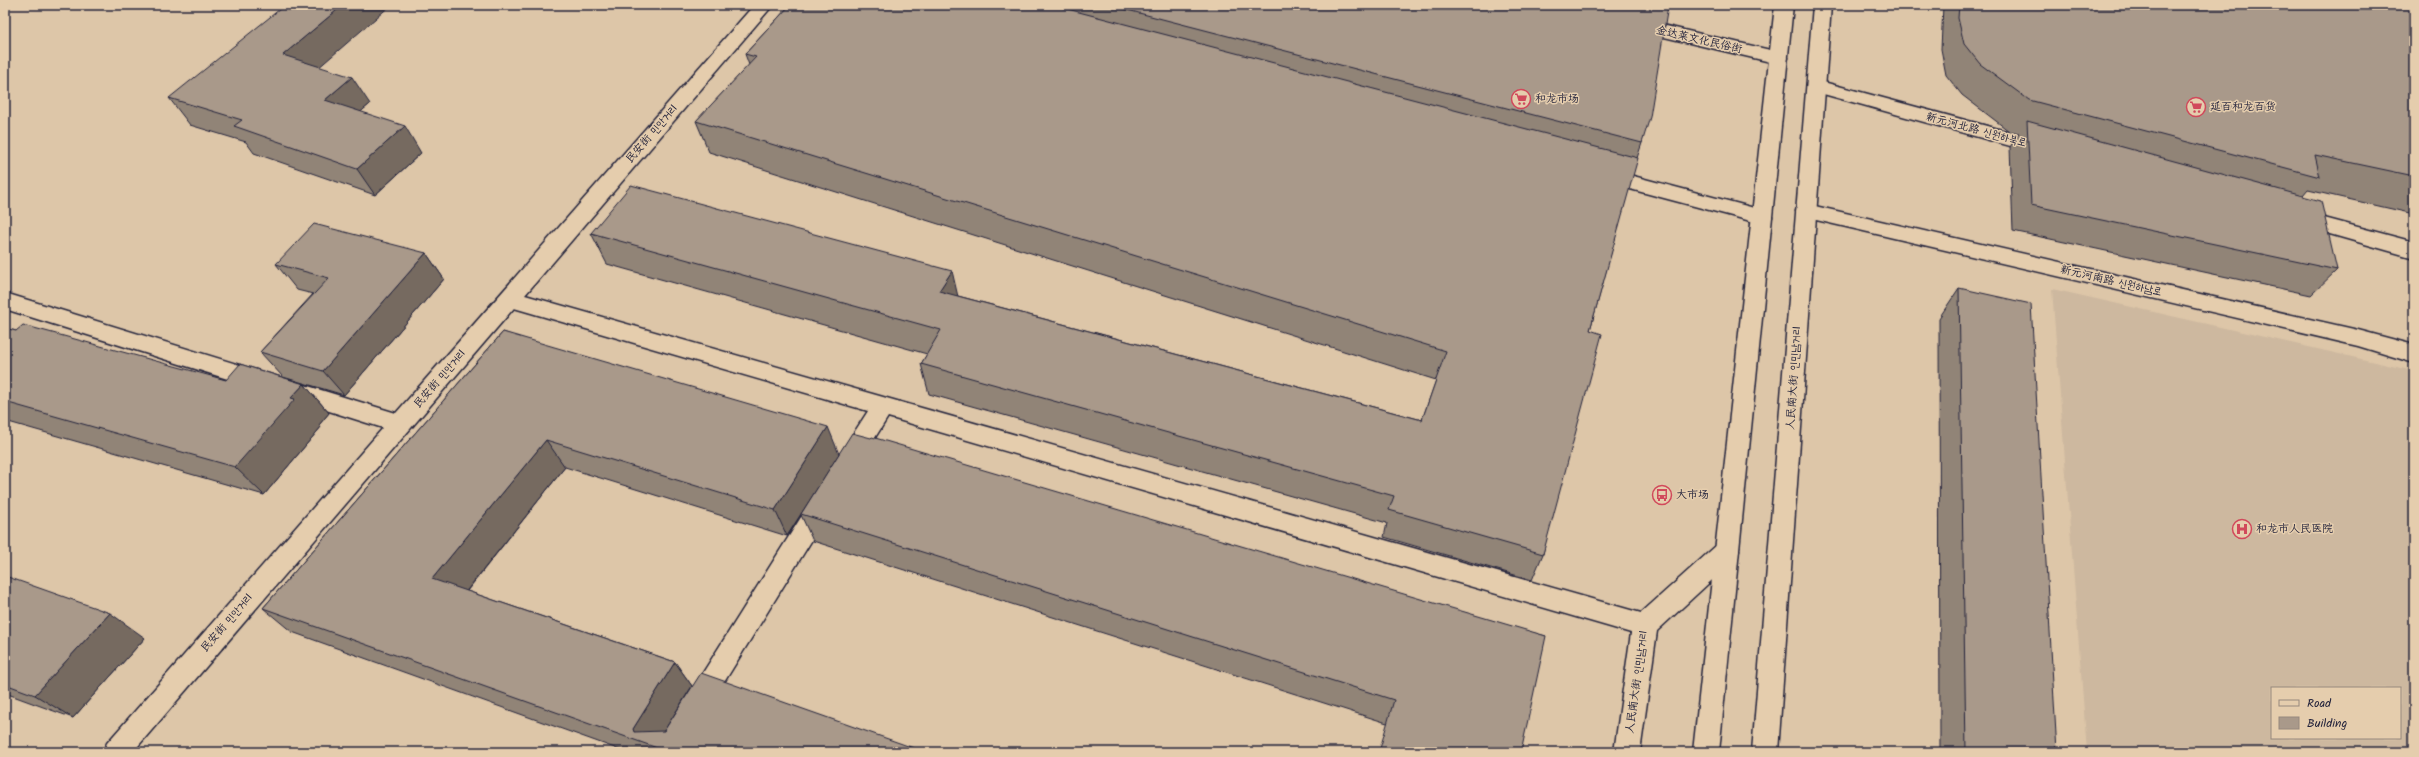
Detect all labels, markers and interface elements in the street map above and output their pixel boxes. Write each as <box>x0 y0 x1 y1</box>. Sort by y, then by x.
street label: 金达莱文化民俗街 <box>1654 21 1745 59</box>
supermarket icon: 和龙市场 <box>1510 88 1532 110</box>
place label: 和龙市场 <box>1535 90 1579 108</box>
supermarket icon: 延百和龙百货 <box>2185 96 2207 118</box>
place label: 延百和龙百货 <box>2210 98 2276 116</box>
street label: 民安街 민안거리 <box>621 101 683 167</box>
street label: 新元河北路 신원하북로 <box>1924 108 2029 152</box>
street label: 新元河南路 신원하남로 <box>2058 261 2164 301</box>
street label: 人民南大街 인민남거리 <box>1781 326 1807 430</box>
street label: 民安街 민안거리 <box>409 346 471 412</box>
bus stop icon: 大市场 <box>1651 484 1673 506</box>
place label: 大市场 <box>1676 486 1709 504</box>
hospital icon: 和龙市人民医院 <box>2231 518 2253 540</box>
place label: 和龙市人民医院 <box>2256 520 2333 538</box>
street label: 民安街 민안거리 <box>196 590 258 656</box>
street label: 人民南大街 인민남거리 <box>1621 629 1653 735</box>
legend <box>2271 687 2401 739</box>
text: Road <box>2307 694 2332 713</box>
text: Building <box>2307 714 2347 733</box>

